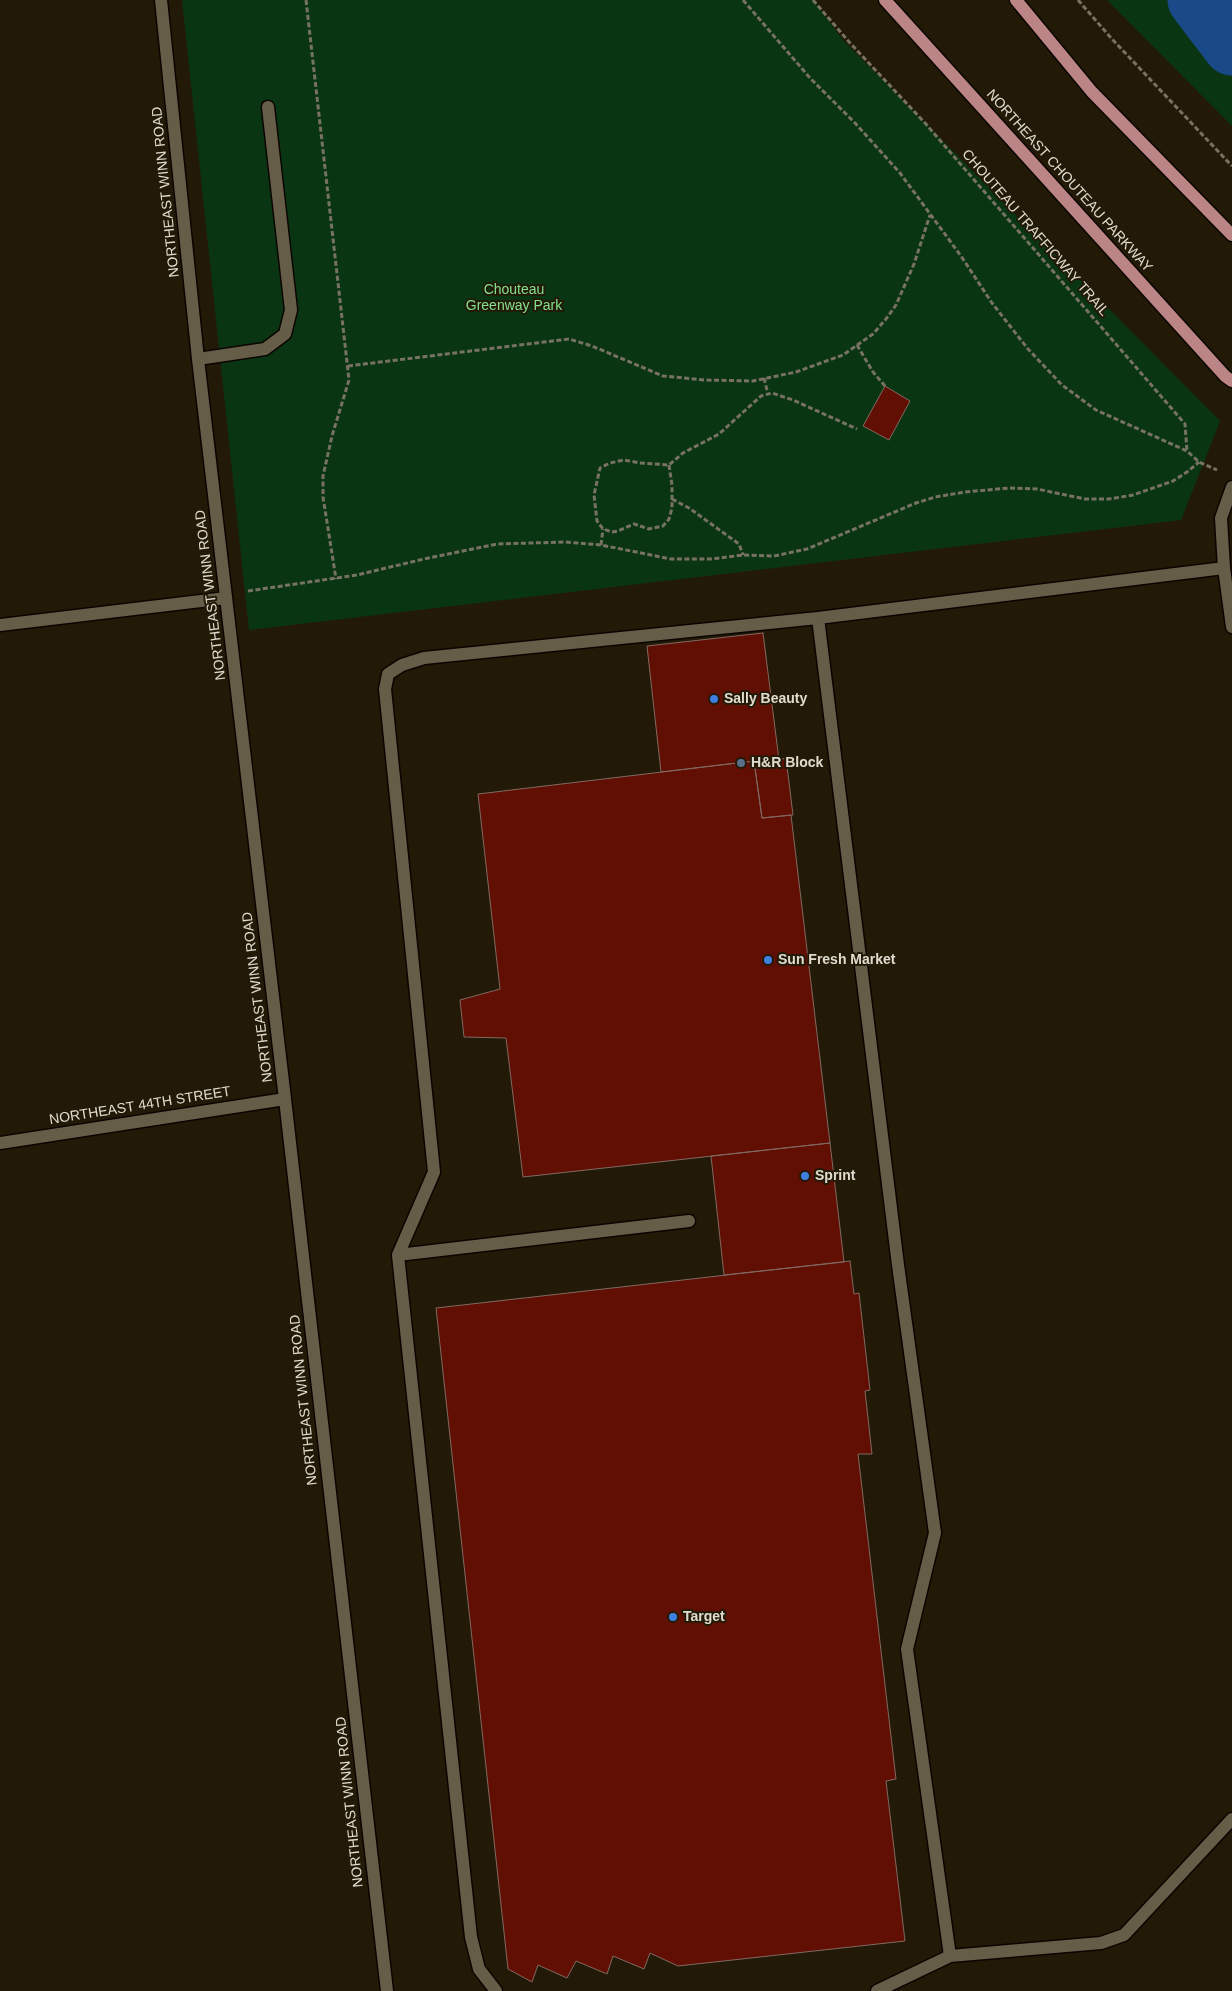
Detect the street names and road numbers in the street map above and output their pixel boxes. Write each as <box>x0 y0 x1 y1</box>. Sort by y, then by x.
street label: NORTHEAST CHOUTEAU PARKWAY <box>983 86 1155 276</box>
street label: NORTHEAST WINN ROAD <box>149 106 183 278</box>
street label: CHOUTEAU TRAFFICWAY TRAIL <box>958 146 1112 320</box>
street label: NORTHEAST WINN ROAD <box>192 509 230 681</box>
street label: NORTHEAST WINN ROAD <box>239 911 277 1083</box>
street label: NORTHEAST 44TH STREET <box>48 1083 232 1129</box>
street label: NORTHEAST WINN ROAD <box>287 1314 321 1486</box>
street label: NORTHEAST WINN ROAD <box>333 1716 367 1888</box>

